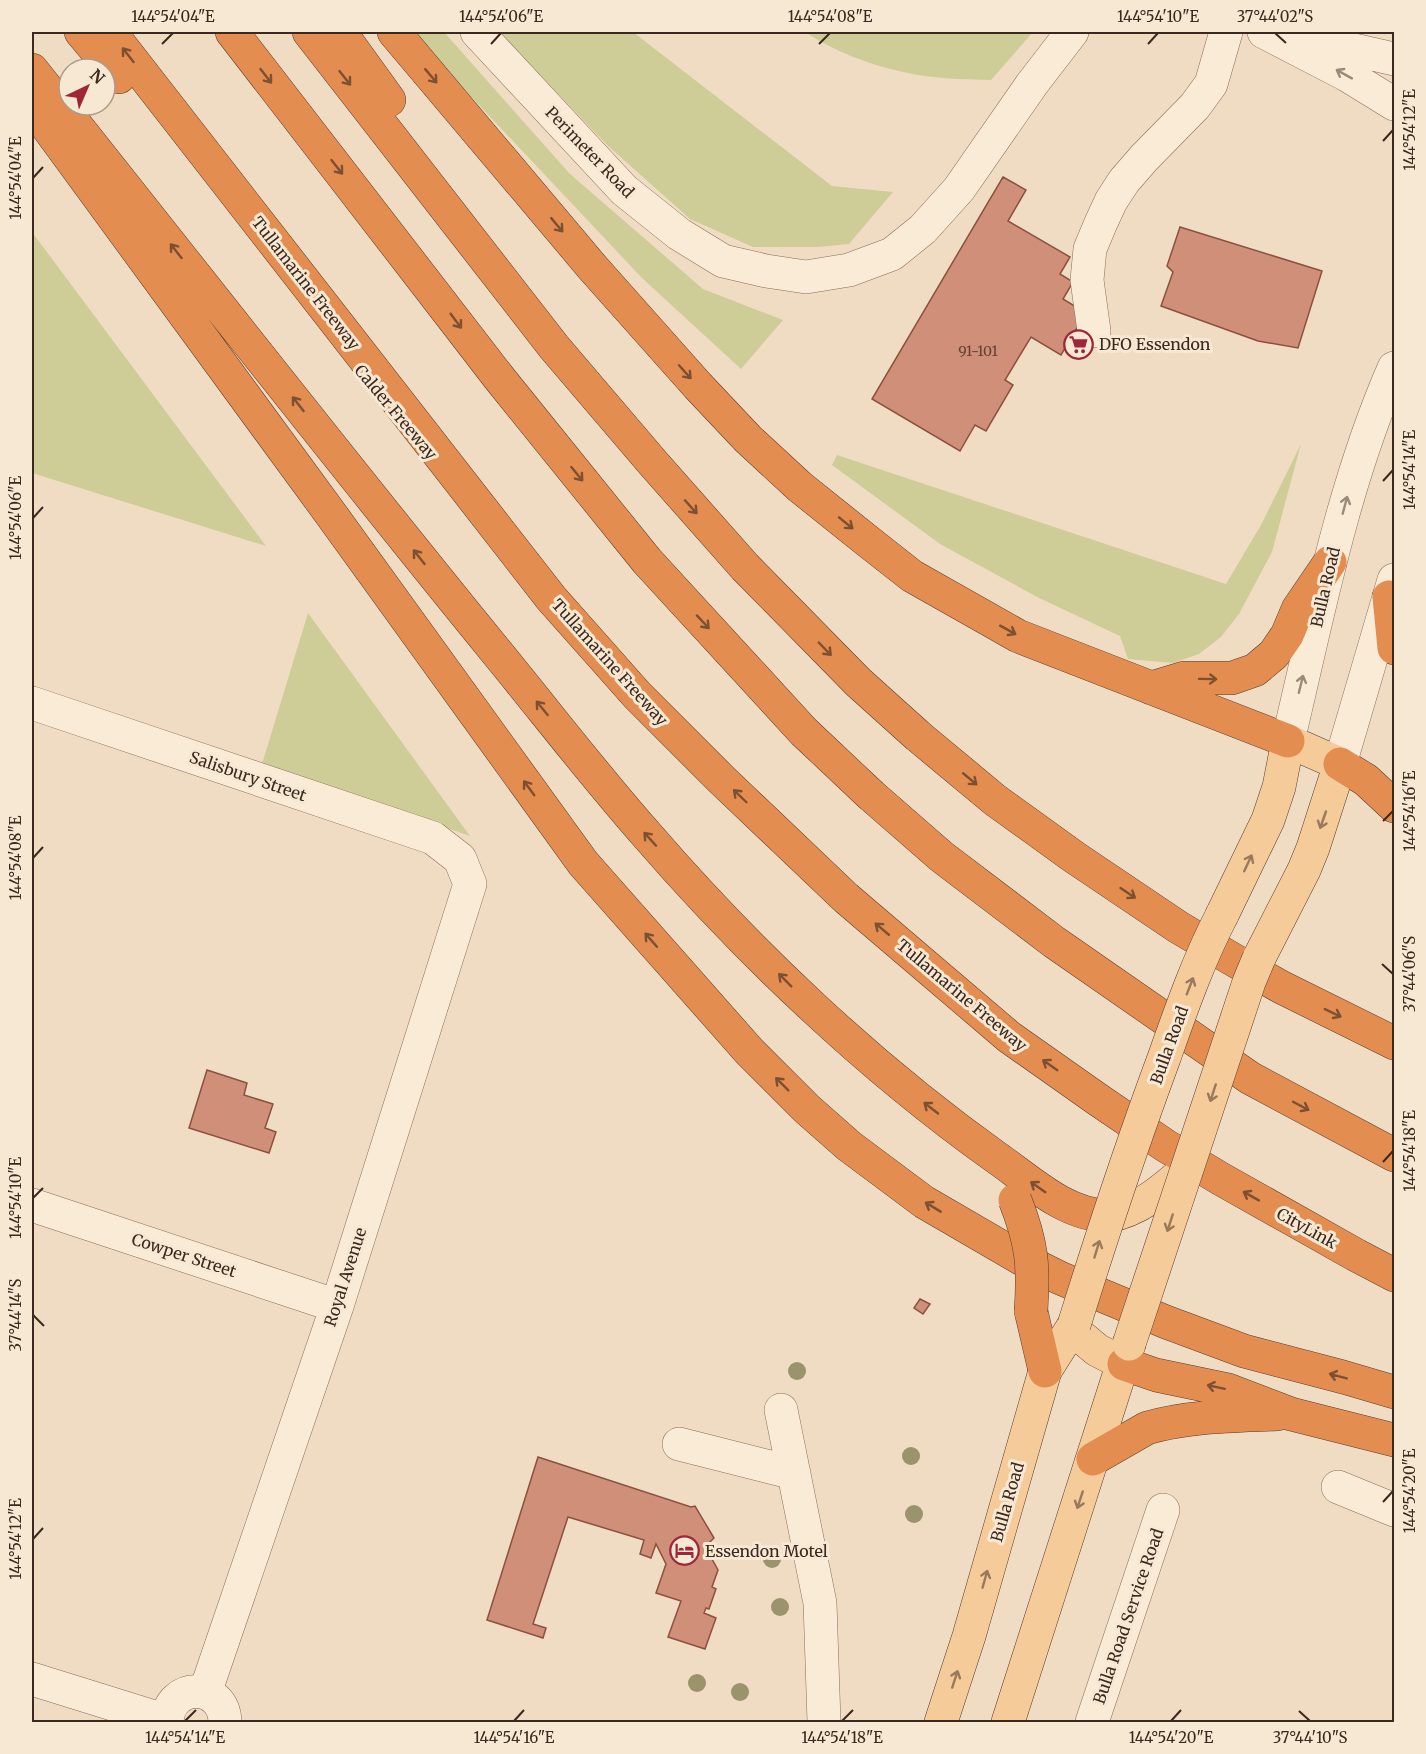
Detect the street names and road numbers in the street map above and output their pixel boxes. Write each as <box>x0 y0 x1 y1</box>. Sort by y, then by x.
street label: Perimeter Road <box>541 102 639 202</box>
street label: Tullamarine Freeway <box>248 212 365 354</box>
street label: Calder Freeway <box>351 361 442 464</box>
street label: Bulla Road <box>1306 545 1344 629</box>
street label: Tullamarine Freeway <box>548 595 673 730</box>
street label: Salisbury Street <box>187 747 310 806</box>
street label: Tullamarine Freeway <box>893 935 1032 1056</box>
street label: Bulla Road <box>1146 1003 1193 1087</box>
street label: CityLink <box>1273 1203 1341 1253</box>
street label: Royal Avenue <box>320 1225 370 1329</box>
street label: Cowper Street <box>129 1229 240 1282</box>
street label: Bulla Road <box>986 1460 1028 1544</box>
street label: Bulla Road Service Road <box>1089 1525 1168 1706</box>

